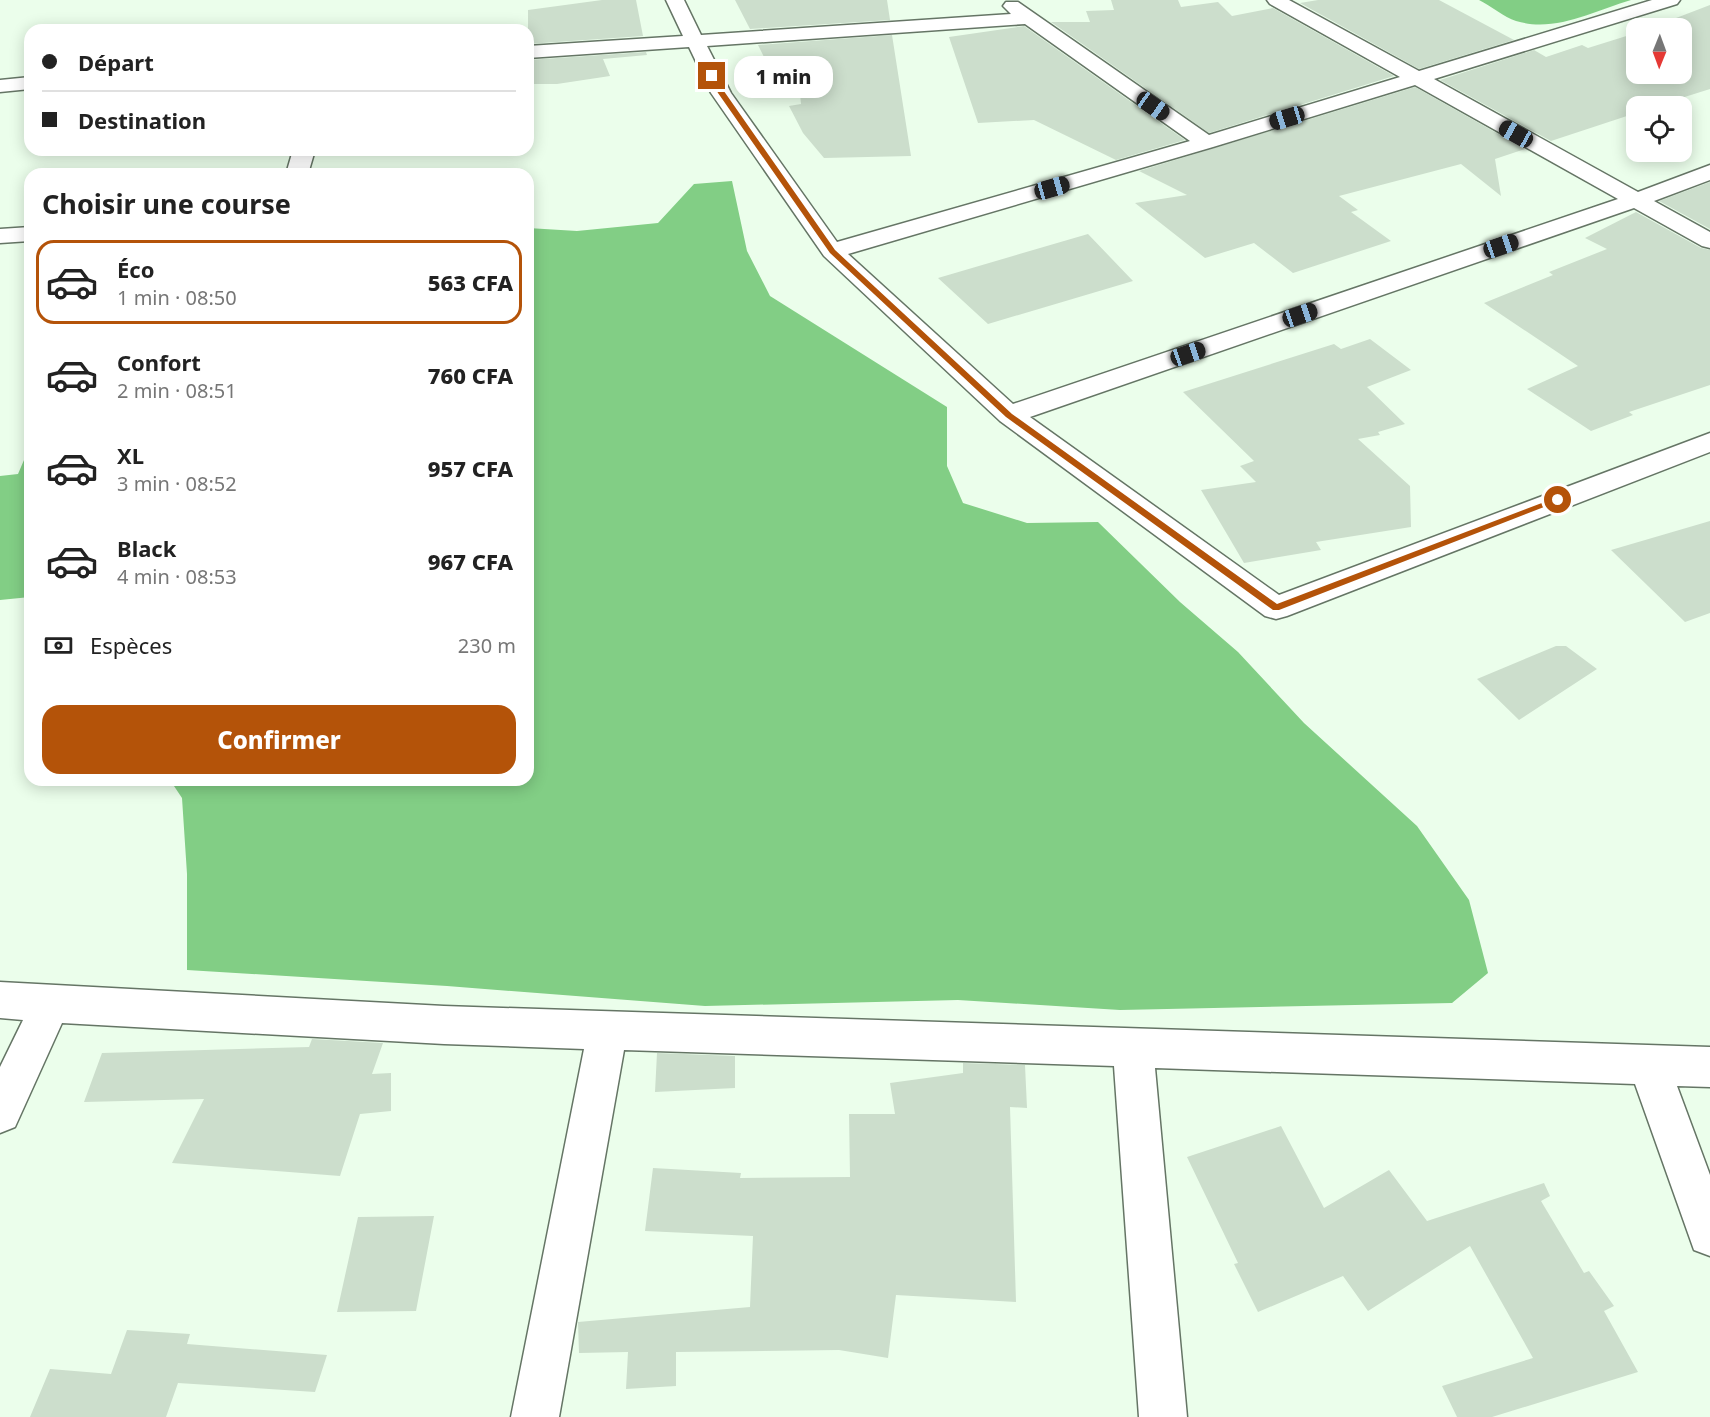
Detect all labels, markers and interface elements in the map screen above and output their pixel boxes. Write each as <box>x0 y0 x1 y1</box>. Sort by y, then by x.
north arrow <box>1626 18 1692 84</box>
map controls <box>1626 18 1692 162</box>
text: Départ <box>78 47 154 77</box>
callout: 1 min <box>733 55 832 97</box>
route end <box>698 62 725 89</box>
text: 1 min <box>756 63 811 90</box>
car <box>1133 88 1173 124</box>
button: locate <box>1626 96 1692 162</box>
car <box>1267 104 1307 132</box>
text: Destination <box>78 105 206 135</box>
car <box>1496 117 1536 151</box>
car <box>1032 174 1072 202</box>
text: Choisir une course <box>42 185 291 222</box>
car <box>1481 232 1521 260</box>
text: Éco <box>117 254 154 284</box>
icon: car <box>45 255 99 309</box>
text: 563 CFA <box>428 267 513 297</box>
text: 1 min · 08:50 <box>117 284 237 311</box>
car <box>1280 301 1320 329</box>
car <box>1168 340 1208 368</box>
text: Confort <box>117 347 201 377</box>
icon: car <box>45 348 99 402</box>
text: 760 CFA <box>428 360 513 390</box>
text: 2 min · 08:51 <box>117 377 237 404</box>
text: XL <box>117 440 144 470</box>
icon: car <box>45 441 99 495</box>
text: 957 CFA <box>428 453 513 483</box>
text: 3 min · 08:52 <box>117 470 237 497</box>
route start <box>1544 486 1571 513</box>
text: Black <box>117 533 176 563</box>
icon: car <box>45 534 99 588</box>
text: 967 CFA <box>428 546 513 576</box>
text: 4 min · 08:53 <box>117 563 237 590</box>
icon: cash <box>42 629 75 662</box>
text: Espèces <box>90 630 172 660</box>
text: 230 m <box>458 632 516 659</box>
button: Confirmer <box>42 705 516 774</box>

